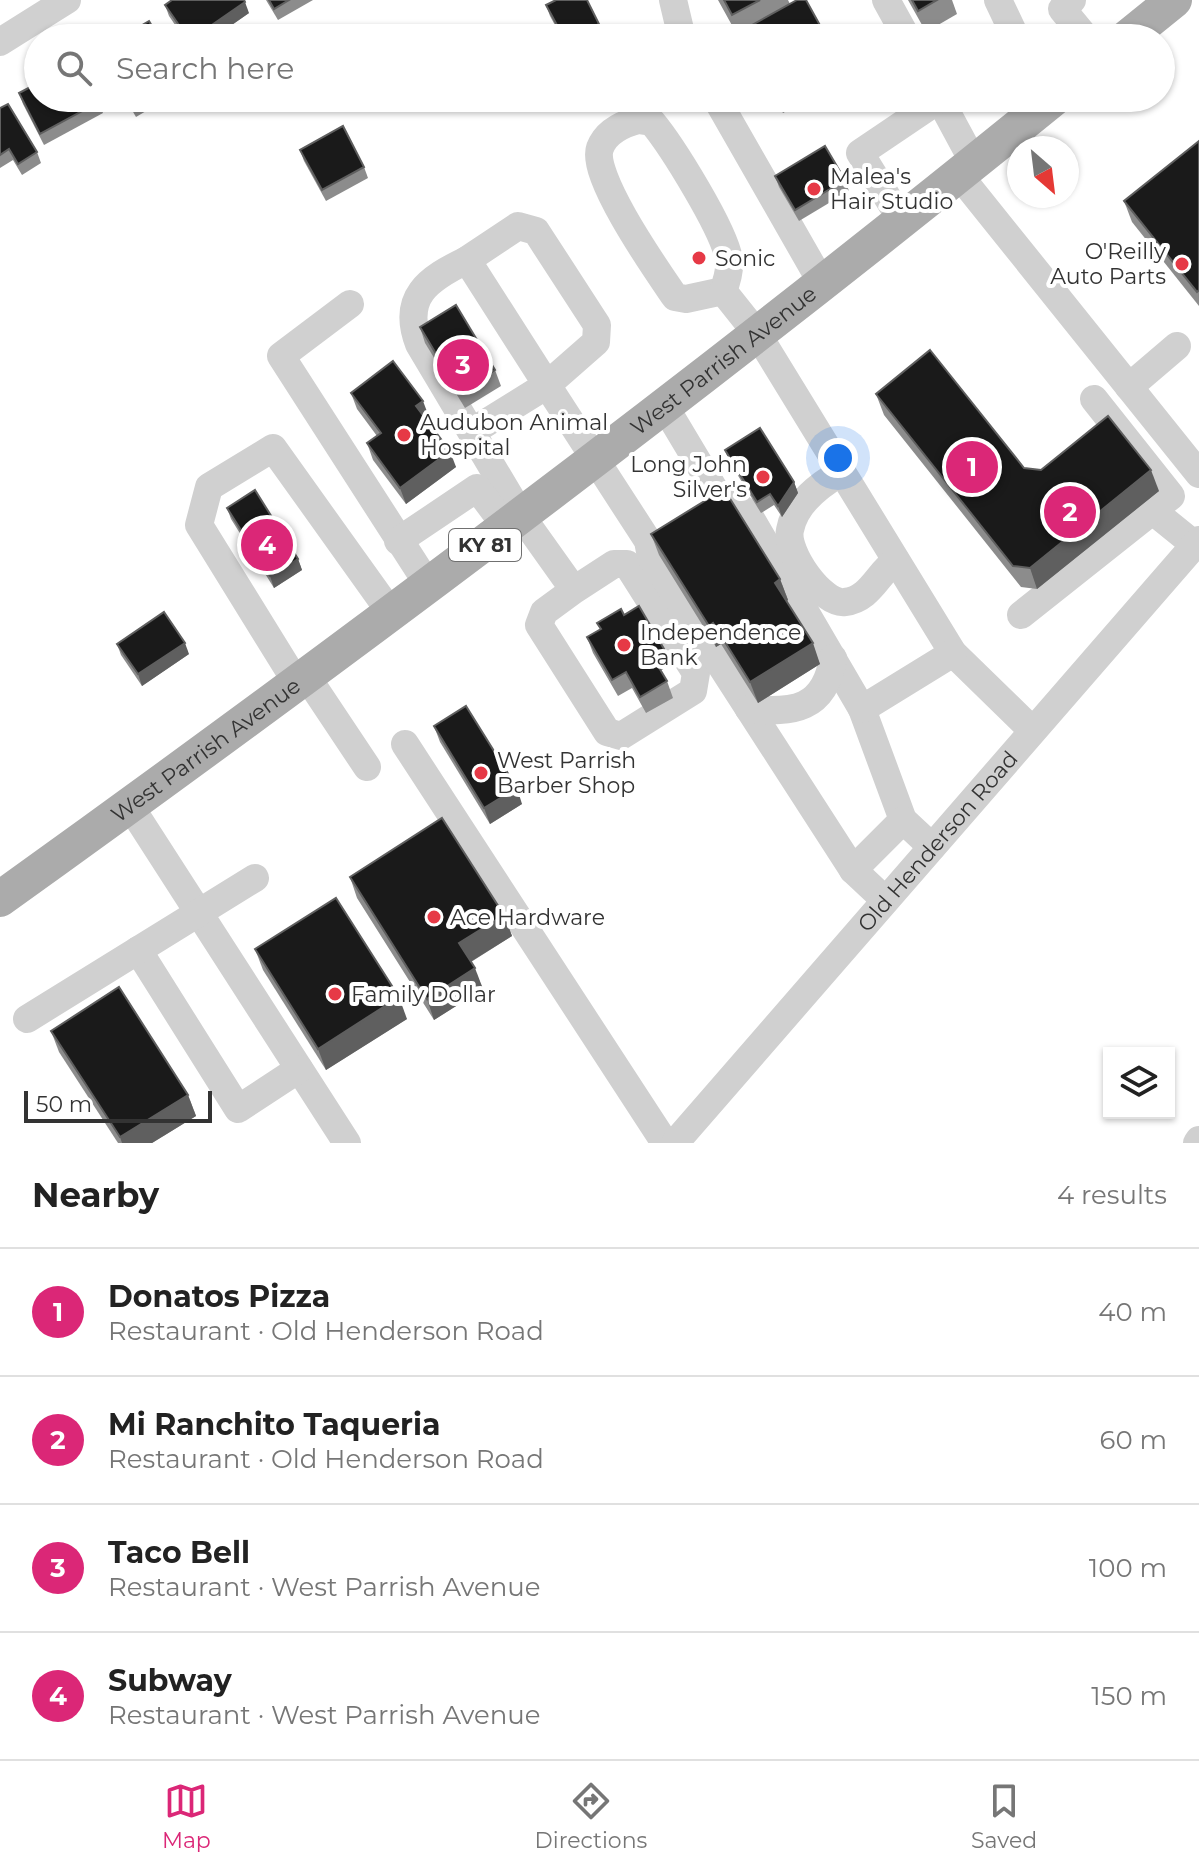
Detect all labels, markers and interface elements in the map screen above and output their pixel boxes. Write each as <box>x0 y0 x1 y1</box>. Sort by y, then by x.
search box <box>24 24 1175 112</box>
icon: search <box>52 46 96 90</box>
text: Search here <box>116 50 294 87</box>
north arrow <box>1007 136 1079 208</box>
place label: Malea's Hair Studio <box>830 163 953 215</box>
marker: Malea's Hair Studio <box>805 180 823 198</box>
place label: O'Reilly Auto Parts <box>1050 238 1166 290</box>
place label: Sonic <box>715 245 776 272</box>
marker: Sonic <box>690 249 708 267</box>
marker: O'Reilly Auto Parts <box>1173 255 1191 273</box>
street label: West Parrish Avenue <box>625 280 822 441</box>
pin: 3 <box>437 335 489 395</box>
place label: Audubon Animal Hospital <box>420 409 608 461</box>
marker: Audubon Animal Hospital <box>395 426 413 444</box>
pin: 1 <box>946 437 998 497</box>
your location <box>818 438 858 478</box>
place label: Long John Silver's <box>630 451 747 503</box>
marker: Long John Silver's <box>754 468 772 486</box>
pin: 2 <box>1044 482 1096 542</box>
pin: 4 <box>241 515 293 575</box>
road number: KY 81 <box>449 529 521 561</box>
place label: Independence Bank <box>640 619 801 671</box>
marker: Independence Bank <box>615 636 633 654</box>
street label: West Parrish Avenue <box>106 672 306 828</box>
street label: Old Henderson Road <box>851 745 1023 937</box>
place label: West Parrish Barber Shop <box>497 747 636 799</box>
marker: West Parrish Barber Shop <box>472 764 490 782</box>
place label: Ace Hardware <box>450 904 605 931</box>
marker: Ace Hardware <box>425 908 443 926</box>
place label: Family Dollar <box>351 981 496 1008</box>
marker: Family Dollar <box>326 985 344 1003</box>
map controls <box>1103 1047 1175 1119</box>
button: layers <box>1103 1047 1175 1119</box>
scale bar <box>24 1087 212 1123</box>
text: 50 m <box>36 1091 92 1118</box>
text: Nearby <box>32 1174 159 1216</box>
text: 4 results <box>1057 1179 1167 1211</box>
text: Donatos Pizza <box>108 1278 330 1315</box>
text: 1 <box>53 1296 63 1328</box>
text: 40 m <box>1098 1296 1167 1328</box>
text: Restaurant · Old Henderson Road <box>108 1315 544 1347</box>
text: Mi Ranchito Taqueria <box>108 1406 440 1443</box>
text: 2 <box>50 1424 66 1456</box>
text: 60 m <box>1100 1424 1167 1456</box>
text: Restaurant · Old Henderson Road <box>108 1443 544 1475</box>
text: Taco Bell <box>108 1534 250 1571</box>
text: 3 <box>50 1552 66 1584</box>
text: 100 m <box>1089 1552 1167 1584</box>
text: Restaurant · West Parrish Avenue <box>108 1571 541 1603</box>
text: Subway <box>108 1662 232 1699</box>
text: 4 <box>49 1680 67 1712</box>
text: 150 m <box>1091 1680 1167 1712</box>
text: Restaurant · West Parrish Avenue <box>108 1699 541 1731</box>
tab: Map <box>162 1779 211 1854</box>
tab: Directions <box>535 1779 647 1854</box>
tab: Saved <box>971 1779 1037 1854</box>

